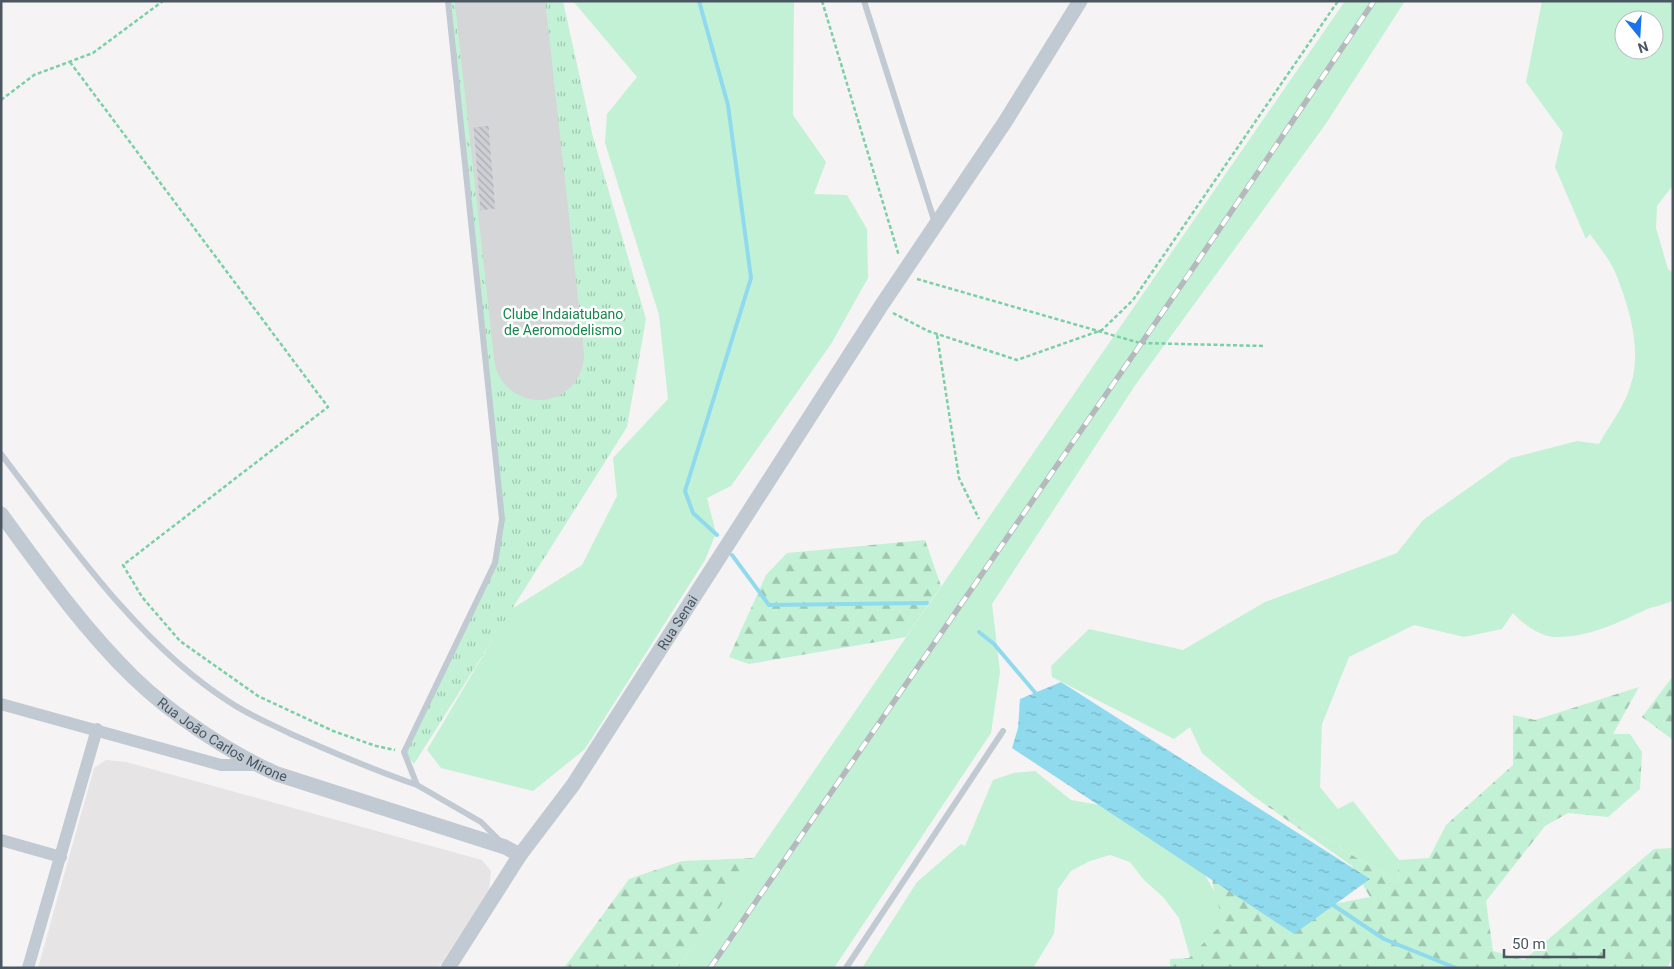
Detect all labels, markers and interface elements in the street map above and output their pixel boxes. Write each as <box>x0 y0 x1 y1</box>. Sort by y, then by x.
north arrow <box>1614 10 1664 60</box>
text: N <box>1636 38 1650 57</box>
park label: Clube Indaiatubano de Aeromodelismo <box>503 306 623 338</box>
street label: Rua Senai <box>654 592 701 653</box>
street label: Rua João Carlos Mirone <box>154 694 289 785</box>
scale bar <box>1504 926 1604 958</box>
text: 50 m <box>1512 935 1546 953</box>

